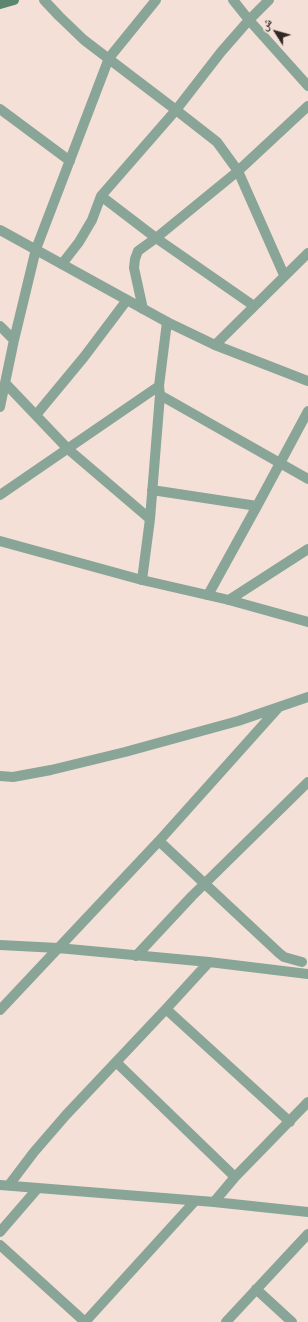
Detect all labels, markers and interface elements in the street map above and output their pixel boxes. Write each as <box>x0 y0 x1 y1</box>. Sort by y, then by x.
north arrow <box>256 12 296 52</box>
text: ش <box>257 16 275 33</box>

